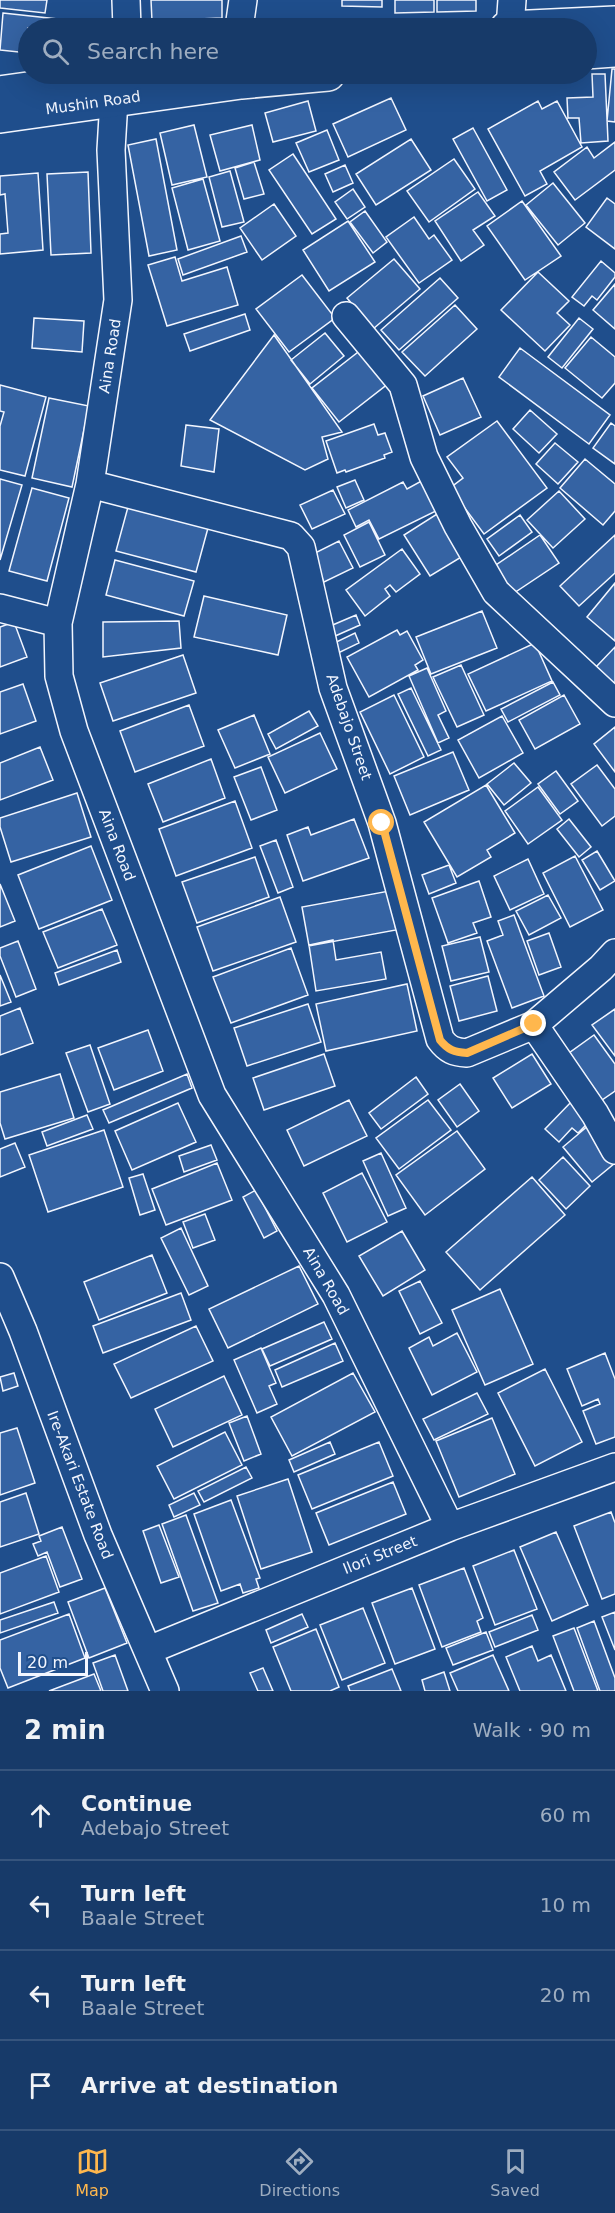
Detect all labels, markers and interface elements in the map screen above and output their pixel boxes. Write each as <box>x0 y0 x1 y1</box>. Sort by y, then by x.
search box <box>18 18 597 84</box>
icon: search <box>39 35 72 68</box>
text: Search here <box>87 39 219 64</box>
street label: Mushin Road <box>44 87 142 119</box>
street label: Aina Road <box>95 317 125 395</box>
street label: Adebajo Street <box>322 672 376 783</box>
street label: Aina Road <box>95 807 139 883</box>
route start <box>368 809 394 835</box>
route end <box>520 1010 546 1036</box>
street label: Aina Road <box>299 1244 353 1318</box>
street label: Ire-Akari Estate Road <box>43 1408 117 1562</box>
street label: Ilori Street <box>340 1532 420 1578</box>
scale bar <box>18 1649 88 1676</box>
text: 20 m <box>27 1653 68 1672</box>
text: 2 min <box>24 1715 106 1745</box>
text: Walk · 90 m <box>473 1718 591 1742</box>
text: Continue <box>81 1791 192 1816</box>
icon: ahead <box>24 1799 57 1832</box>
text: 60 m <box>540 1803 591 1827</box>
text: Adebajo Street <box>81 1816 229 1840</box>
text: Turn left <box>81 1881 186 1906</box>
icon: left <box>24 1889 57 1922</box>
text: 10 m <box>540 1893 591 1917</box>
text: Baale Street <box>81 1906 204 1930</box>
text: Turn left <box>81 1971 186 1996</box>
icon: left <box>24 1979 57 2012</box>
text: 20 m <box>540 1983 591 2007</box>
text: Baale Street <box>81 1996 204 2020</box>
icon: arrive <box>24 2069 57 2102</box>
text: Arrive at destination <box>81 2073 338 2098</box>
tab: Map <box>75 2145 109 2200</box>
tab: Directions <box>259 2145 340 2200</box>
tab: Saved <box>490 2145 540 2200</box>

